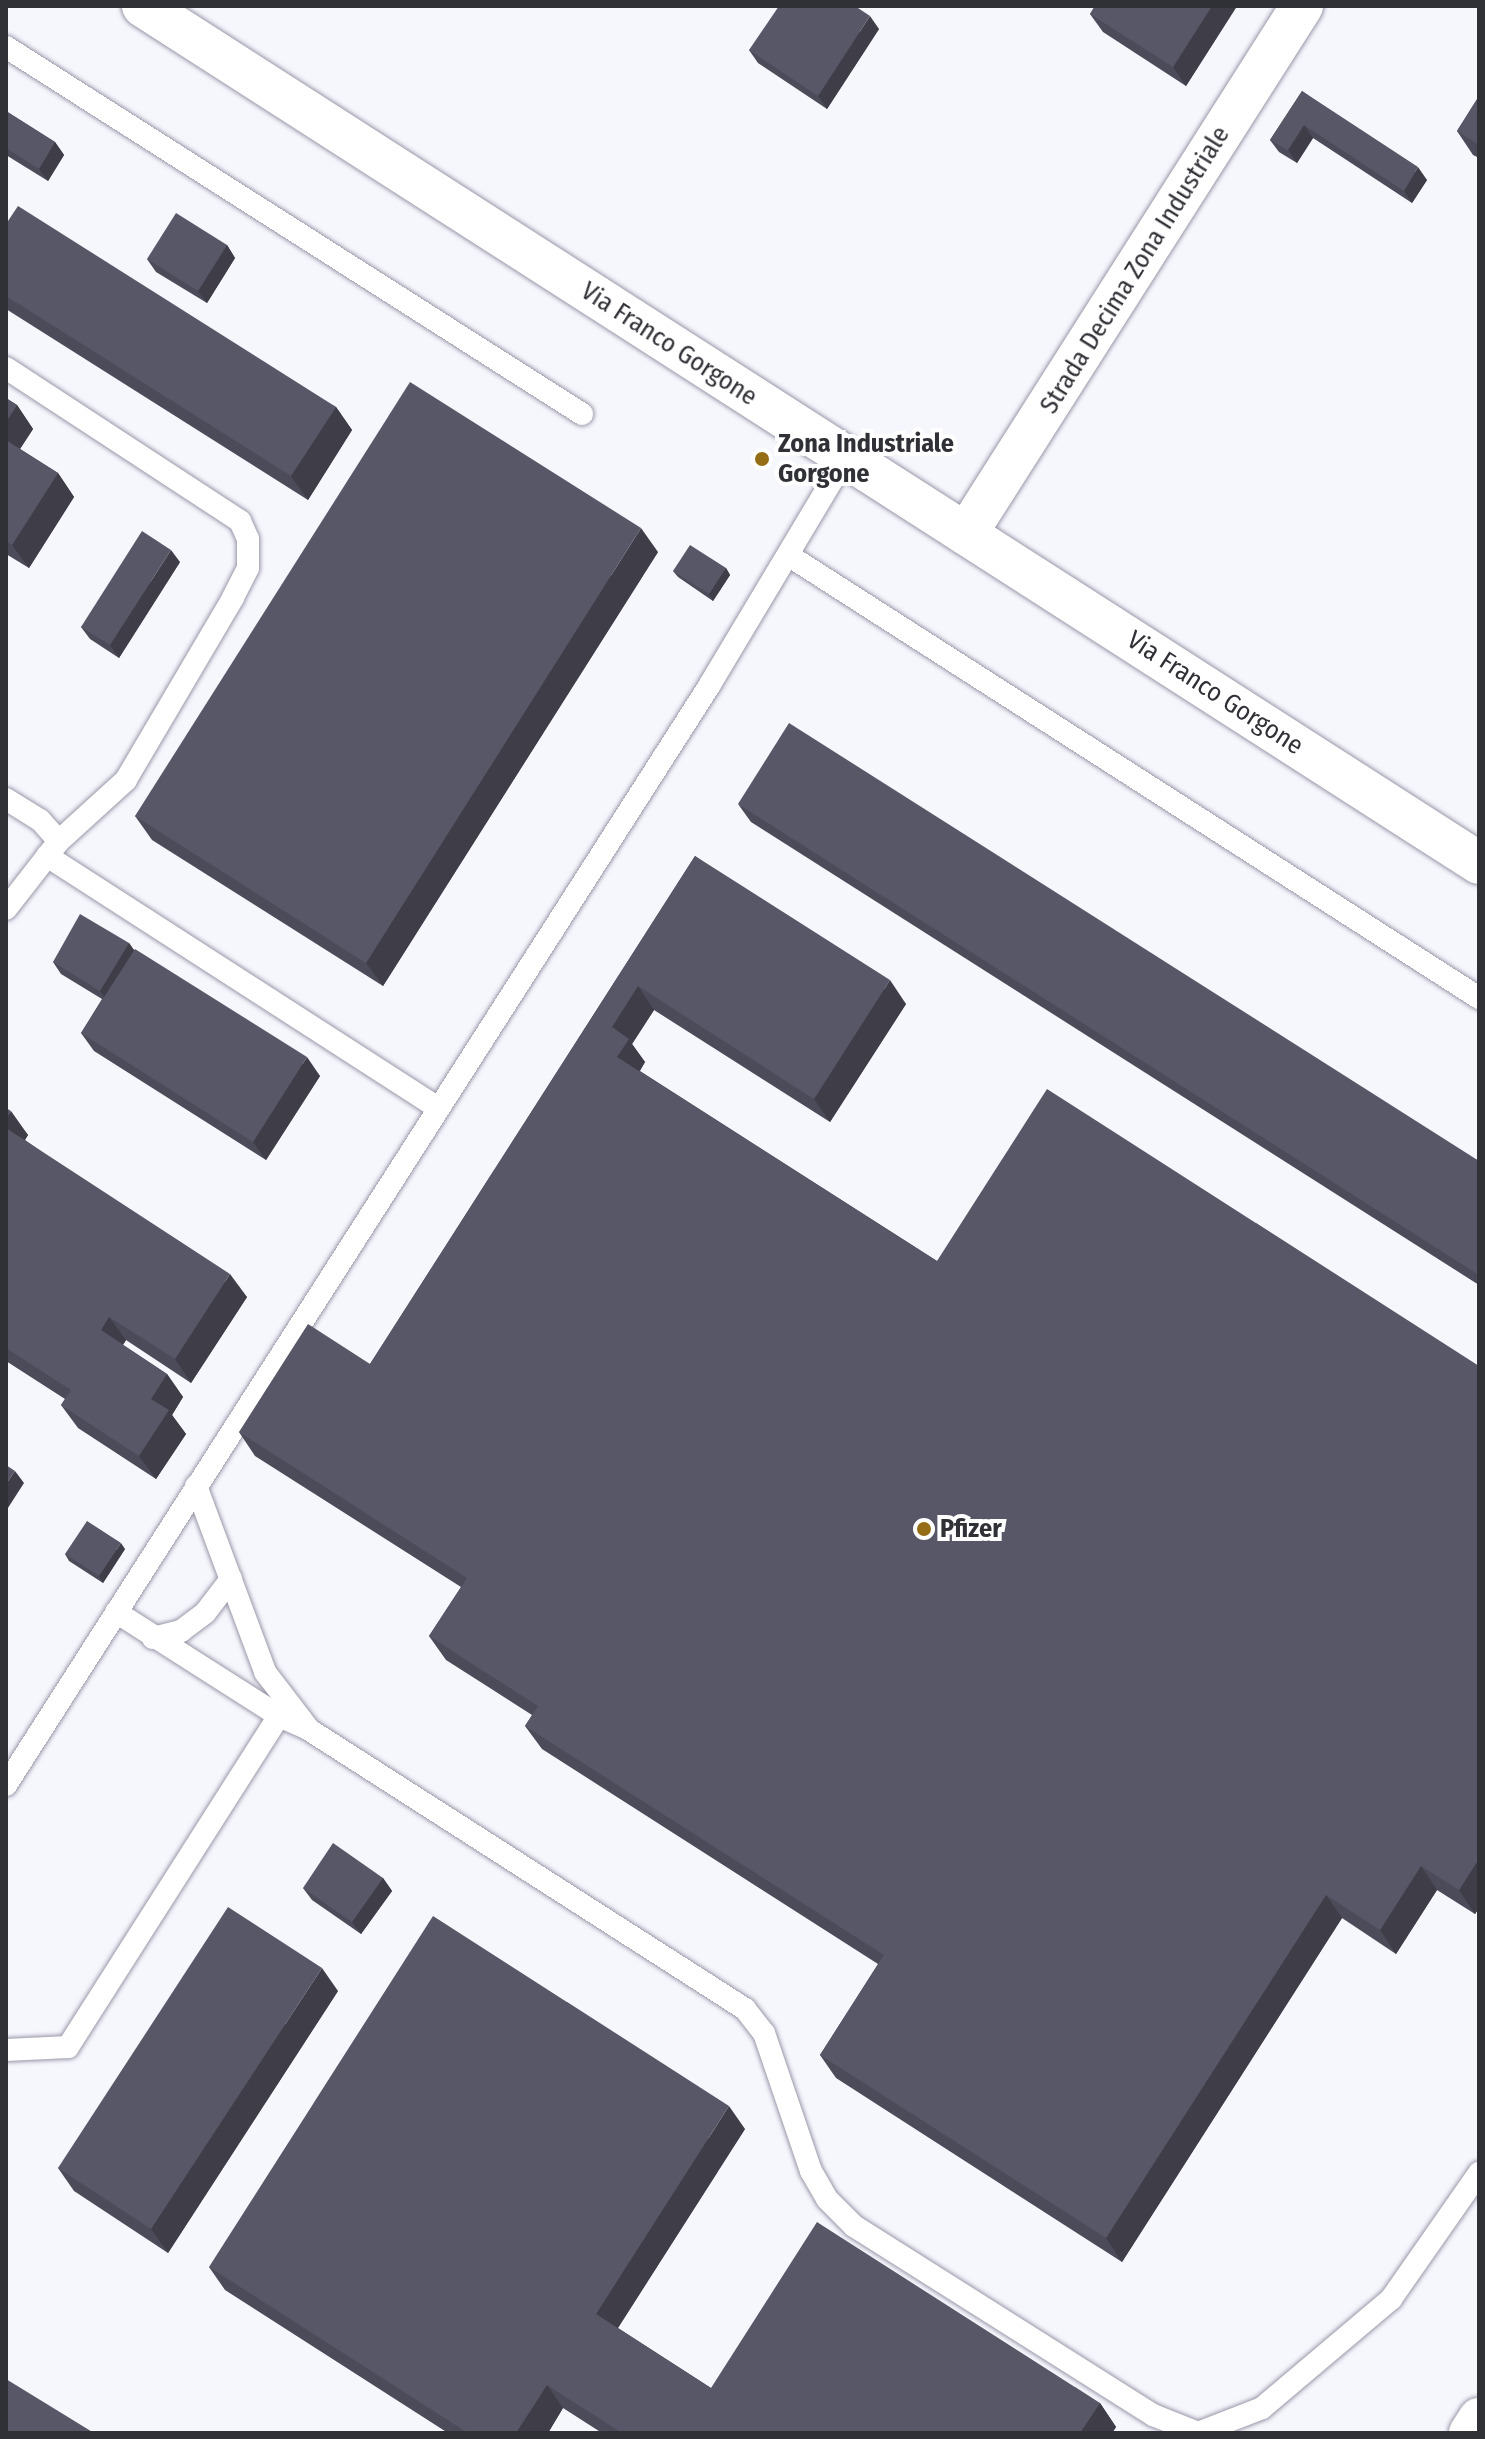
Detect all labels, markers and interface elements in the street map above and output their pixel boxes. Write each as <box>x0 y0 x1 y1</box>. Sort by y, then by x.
street label: Strada Decima Zona Industriale <box>1034 121 1236 419</box>
street label: Via Franco Gorgone <box>575 275 763 413</box>
place label: Zona Industriale Gorgone <box>778 428 954 490</box>
marker: Zona Industriale Gorgone <box>753 450 771 468</box>
street label: Via Franco Gorgone <box>1121 624 1309 762</box>
place label: Pfizer <box>940 1513 1002 1545</box>
marker: Pfizer <box>915 1520 933 1538</box>

